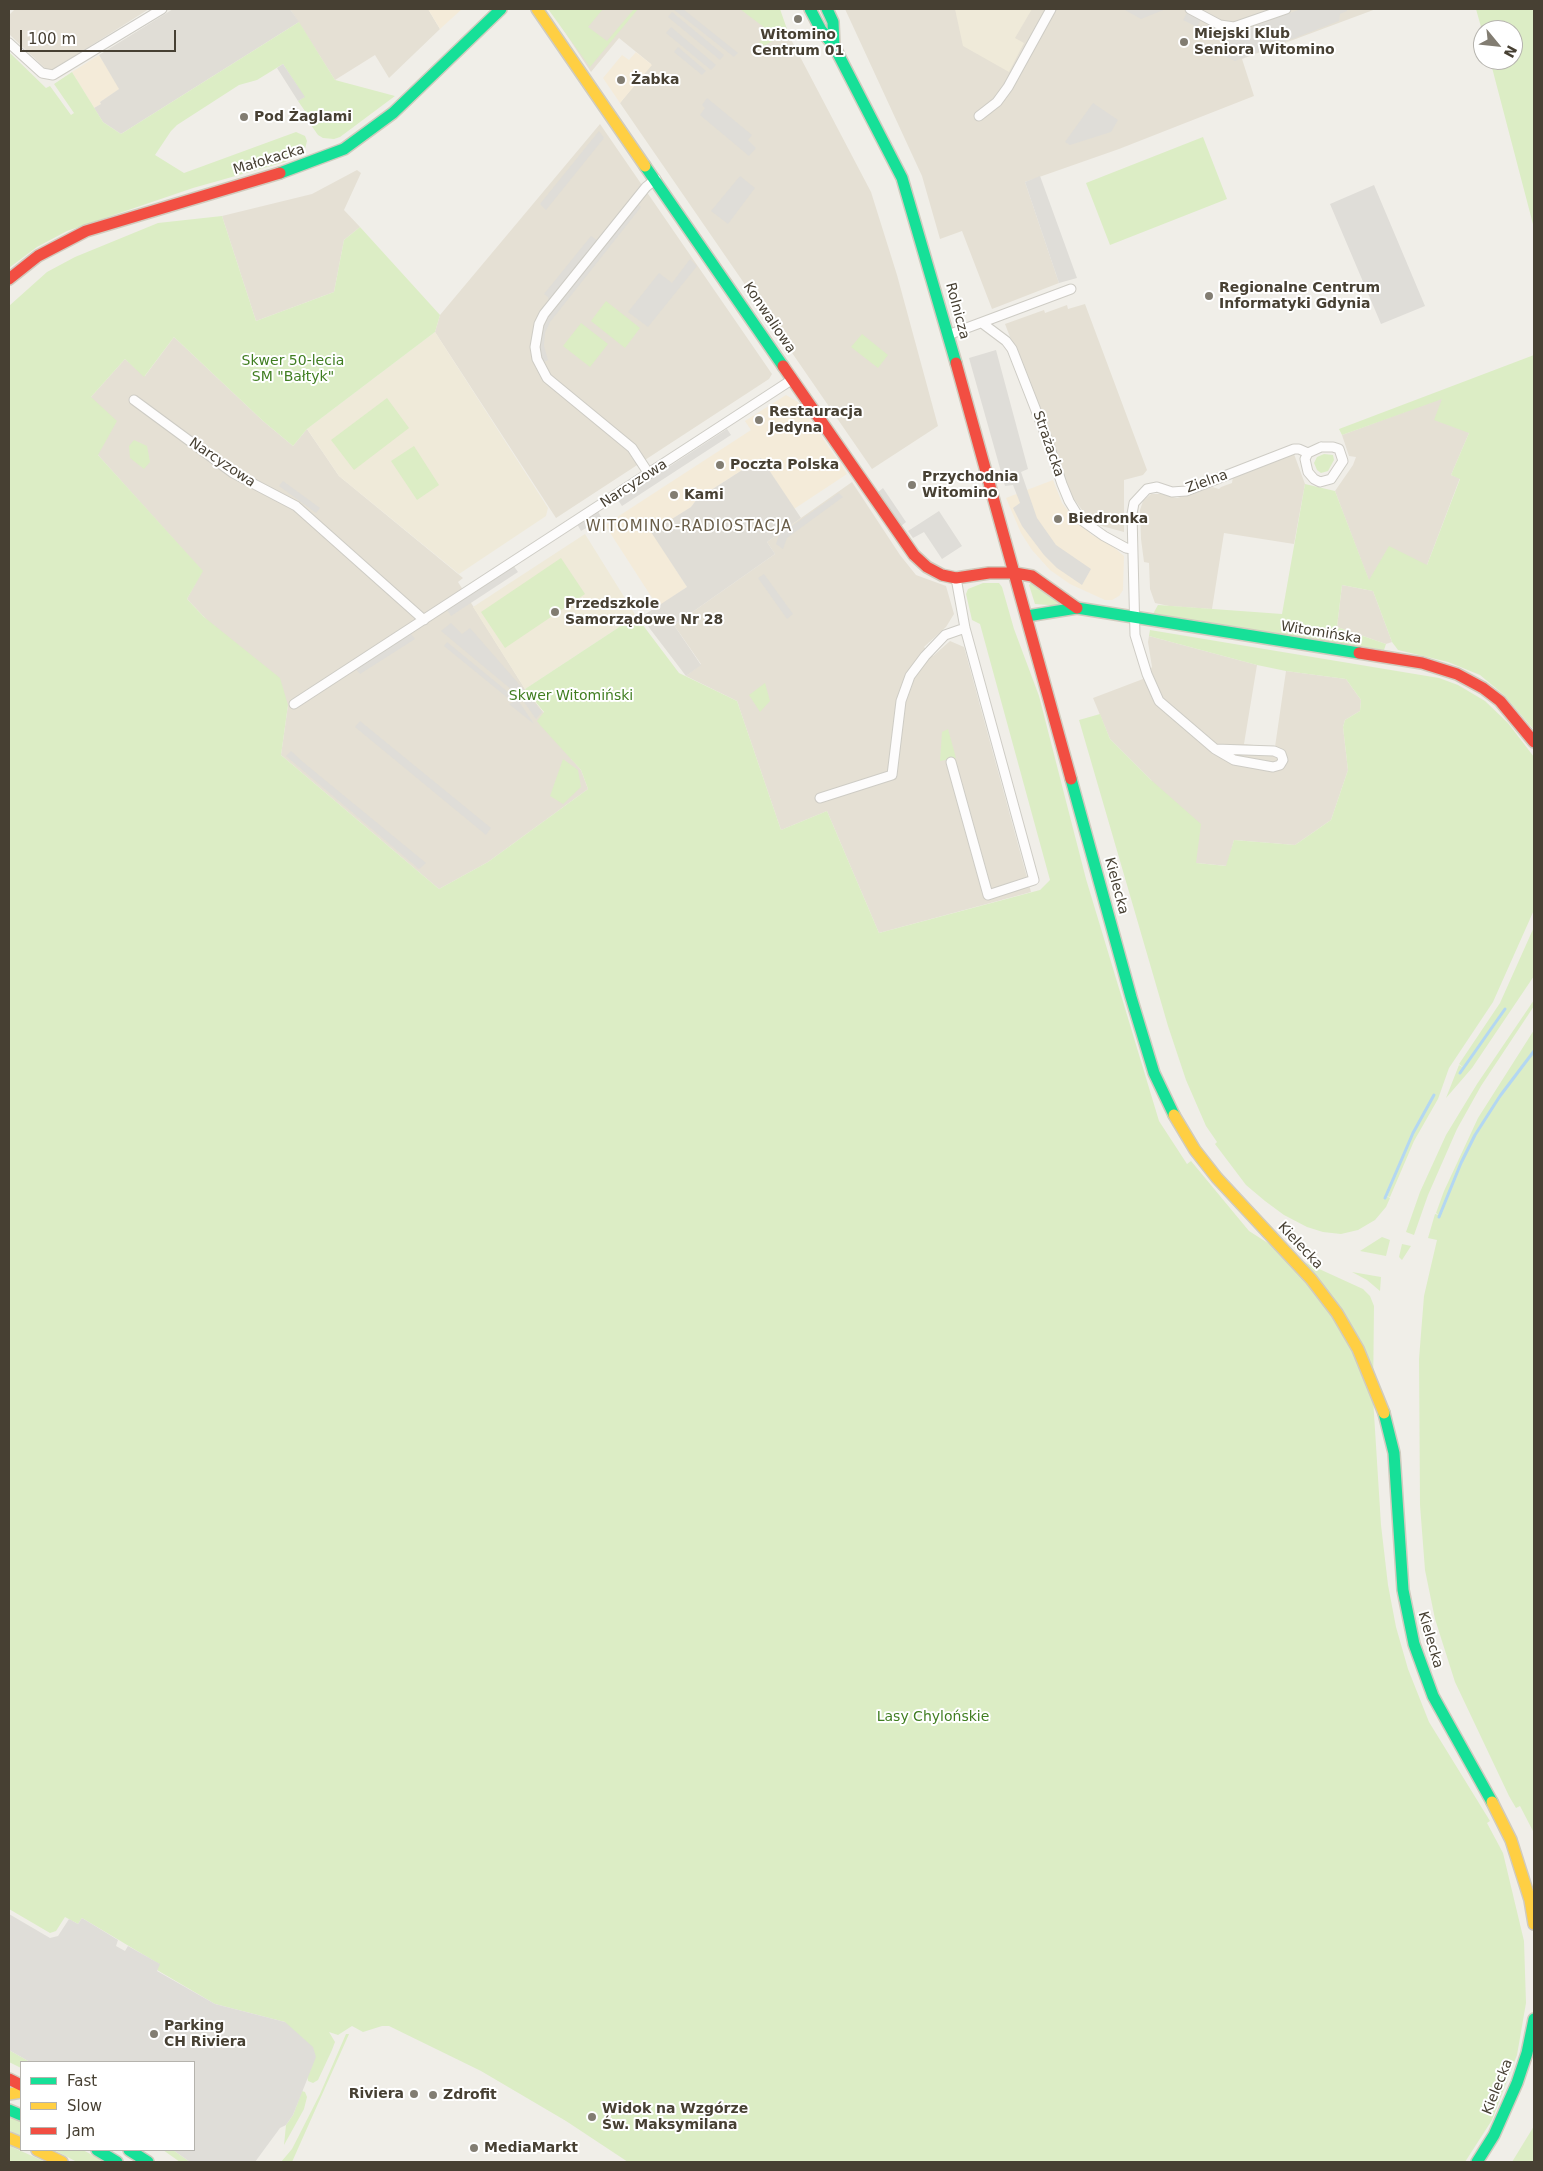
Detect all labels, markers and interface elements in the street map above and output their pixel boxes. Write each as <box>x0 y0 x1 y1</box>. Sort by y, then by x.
marker: Witomino Centrum 01 <box>792 13 804 25</box>
scale bar <box>22 20 179 52</box>
north arrow <box>1473 20 1523 70</box>
place label: Miejski Klub Seniora Witomino <box>1194 26 1335 58</box>
place label: Witomino Centrum 01 <box>752 27 844 59</box>
text: 100 m <box>28 30 76 48</box>
marker: Miejski Klub Seniora Witomino <box>1178 36 1190 48</box>
text: N <box>1501 43 1520 61</box>
place label: Żabka <box>631 72 679 88</box>
marker: Żabka <box>615 74 627 86</box>
place label: Pod Żaglami <box>254 109 352 125</box>
marker: Pod Żaglami <box>238 111 250 123</box>
street label: Małokacka <box>231 141 307 179</box>
street label: Konwaliowa <box>739 279 799 357</box>
place label: Regionalne Centrum Informatyki Gdynia <box>1219 280 1380 312</box>
street label: Rolnicza <box>941 281 973 341</box>
marker: Regionalne Centrum Informatyki Gdynia <box>1203 290 1215 302</box>
park label: Skwer 50-lecia SM "Bałtyk" <box>242 353 344 386</box>
place label: Restauracja Jedyna <box>769 404 863 437</box>
street label: Strażacka <box>1029 409 1067 479</box>
marker: Restauracja Jedyna <box>753 414 765 426</box>
street label: Narcyzowa <box>186 435 258 491</box>
street label: Narcyzowa <box>597 456 671 512</box>
place label: Poczta Polska <box>730 457 839 473</box>
marker: Poczta Polska <box>714 459 726 471</box>
street label: Zielna <box>1184 467 1230 497</box>
place label: Przychodnia Witomino <box>922 469 1019 502</box>
marker: Przychodnia Witomino <box>906 479 918 491</box>
place label: Kami <box>684 487 724 503</box>
marker: Kami <box>668 489 680 501</box>
place label: Biedronka <box>1068 511 1148 527</box>
marker: Biedronka <box>1052 513 1064 525</box>
district label: WITOMINO-RADIOSTACJA <box>583 518 795 536</box>
place label: Przedszkole Samorządowe Nr 28 <box>565 596 723 628</box>
marker: Przedszkole Samorządowe Nr 28 <box>549 606 561 618</box>
street label: Witomińska <box>1279 618 1363 648</box>
park label: Skwer Witomiński <box>509 688 633 704</box>
street label: Kielecka <box>1100 856 1132 916</box>
street label: Kielecka <box>1274 1219 1326 1273</box>
street label: Kielecka <box>1414 1610 1446 1670</box>
park label: Lasy Chylońskie <box>877 1709 989 1725</box>
place label: Parking CH Riviera <box>164 2018 246 2050</box>
marker: Parking CH Riviera <box>148 2028 160 2040</box>
street label: Kielecka <box>1479 2057 1517 2117</box>
legend <box>20 2061 195 2151</box>
text: Fast <box>67 2072 97 2090</box>
place label: Riviera <box>349 2086 404 2102</box>
place label: Zdrofit <box>443 2087 497 2103</box>
marker: Riviera <box>408 2088 420 2100</box>
marker: Zdrofit <box>427 2089 439 2101</box>
text: Slow <box>67 2097 102 2115</box>
place label: Widok na Wzgórze Św. Maksymilana <box>602 2101 748 2134</box>
marker: Widok na Wzgórze Św. Maksymilana <box>586 2111 598 2123</box>
text: Jam <box>67 2122 95 2140</box>
place label: MediaMarkt <box>484 2140 578 2156</box>
marker: MediaMarkt <box>468 2142 480 2154</box>

